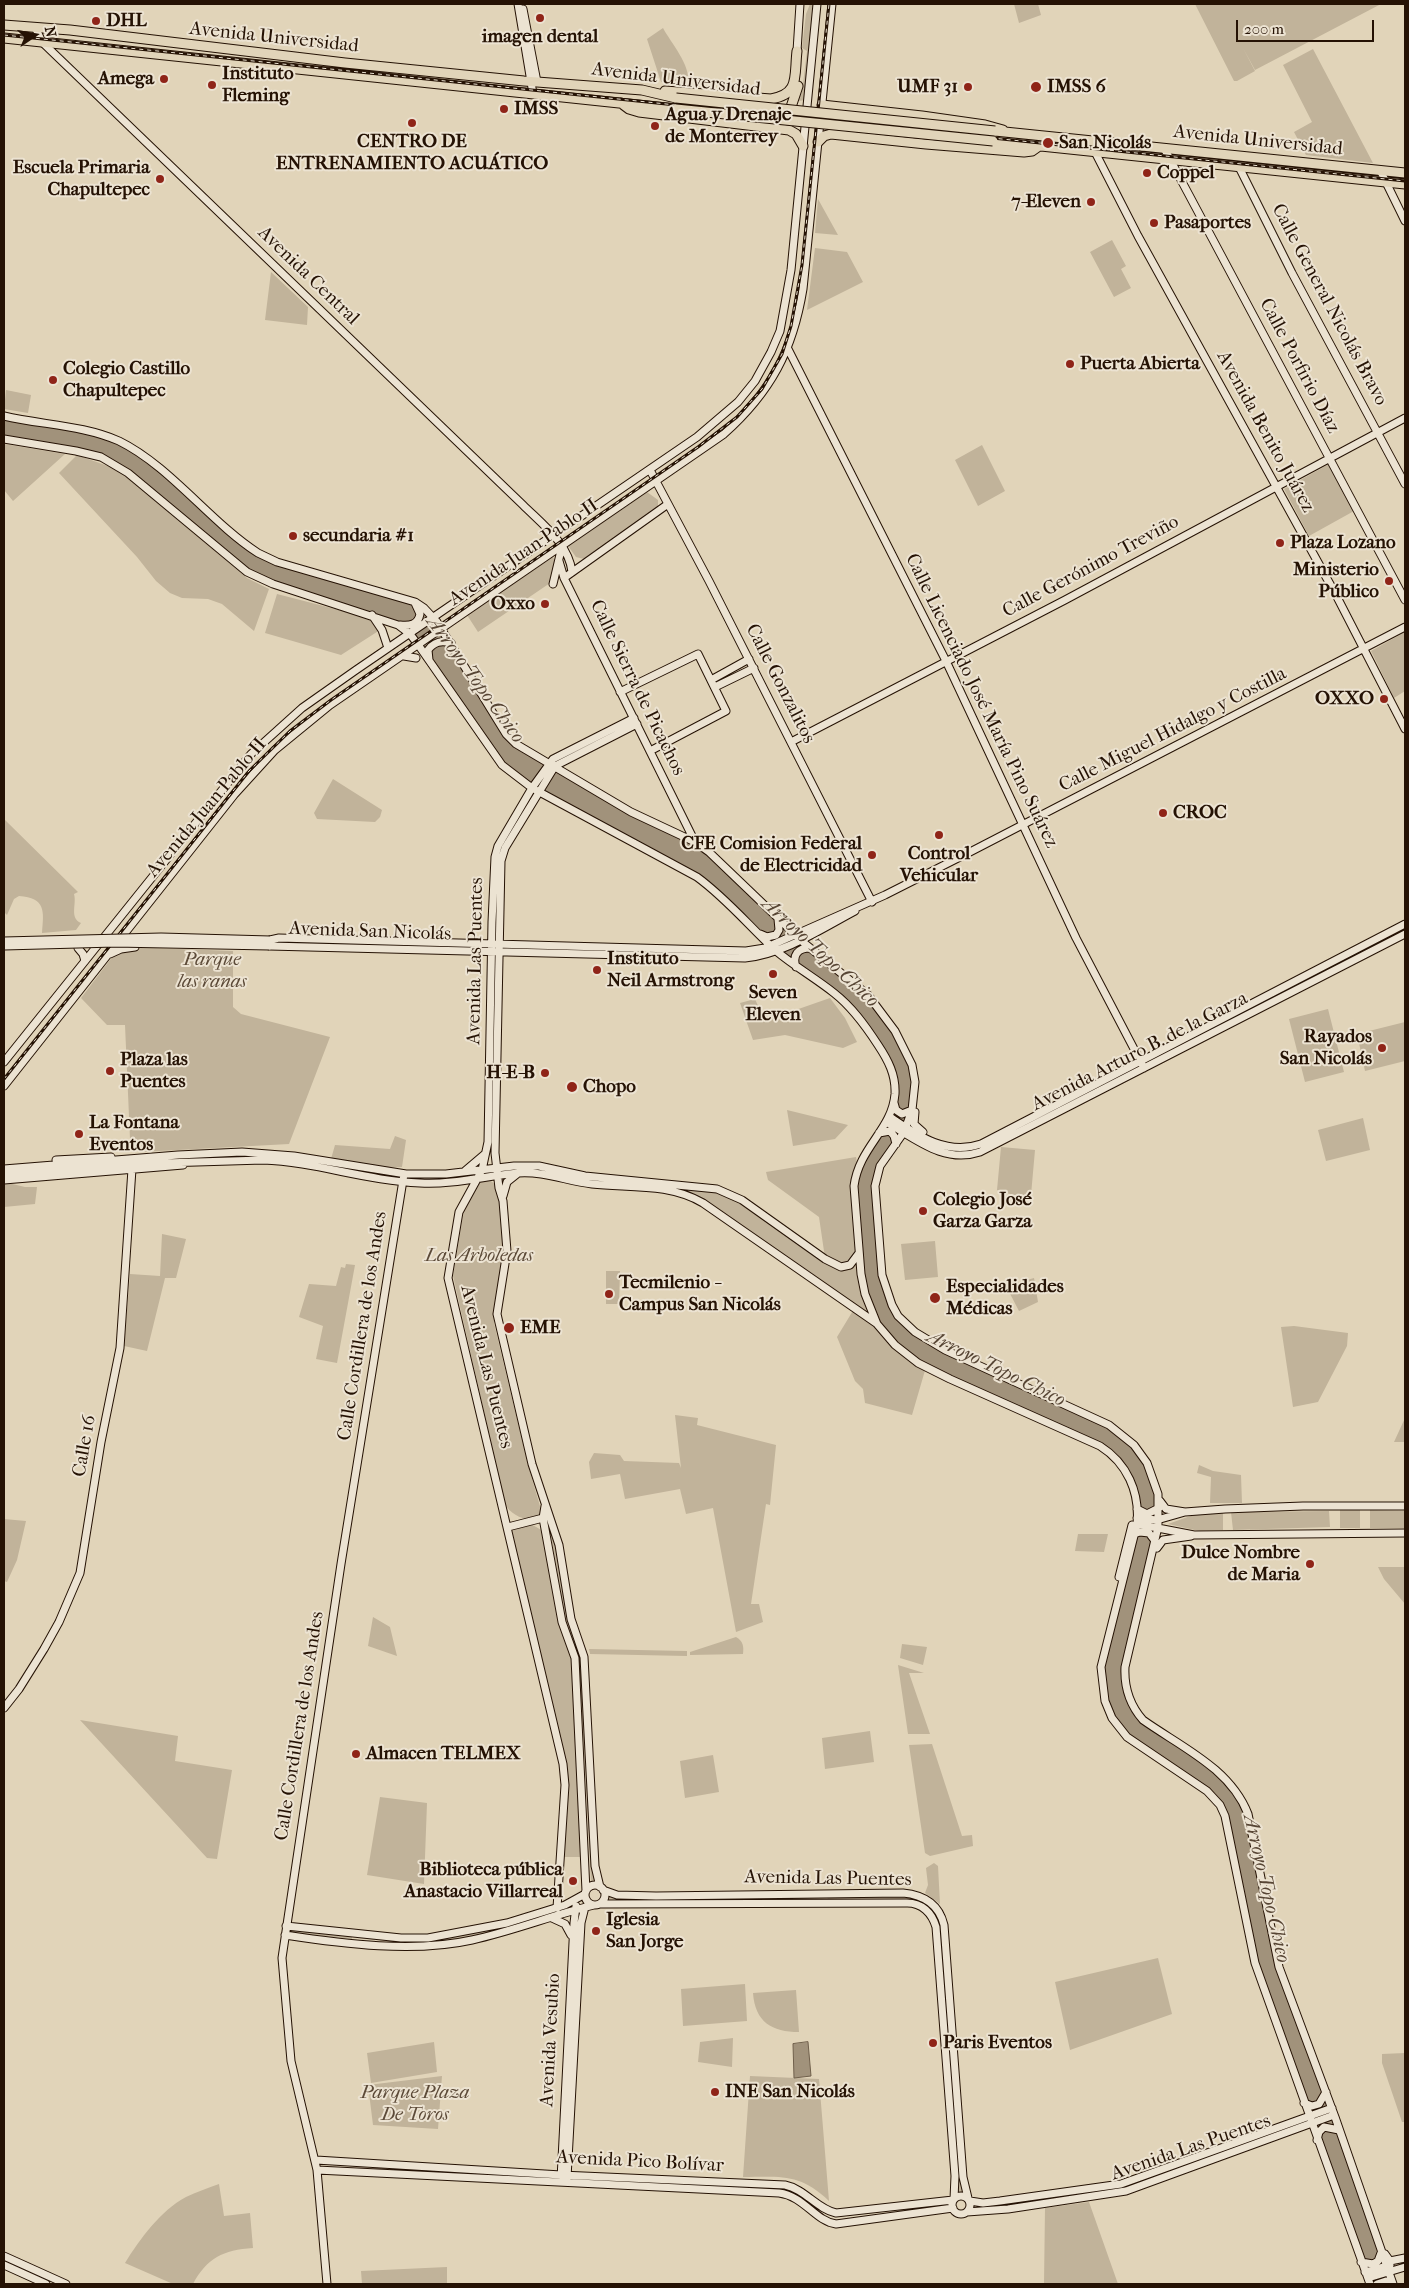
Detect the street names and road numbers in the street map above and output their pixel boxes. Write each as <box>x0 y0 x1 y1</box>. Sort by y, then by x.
street label: Avenida Universidad <box>188 18 360 58</box>
street label: Avenida Universidad <box>590 58 762 102</box>
street label: Avenida Universidad <box>1172 121 1344 161</box>
street label: Calle General Nicolás Bravo <box>1266 200 1392 410</box>
street label: Avenida Central <box>253 222 363 330</box>
street label: Calle Porfirio Díaz <box>1254 295 1344 437</box>
street label: Avenida Benito Juárez <box>1211 347 1319 517</box>
street label: Avenida Juan Pablo II <box>445 495 603 611</box>
street label: Calle Gerónimo Treviño <box>999 511 1183 623</box>
street label: Calle Licenciado José María Pino Suárez <box>900 550 1062 852</box>
street label: Calle Sierra de Picachos <box>585 596 689 780</box>
street label: Calle Gonzalitos <box>740 621 820 747</box>
street label: Calle Miguel Hidalgo y Costilla <box>1056 663 1290 797</box>
street label: Avenida Juan Pablo II <box>142 734 272 882</box>
street label: Avenida Las Puentes <box>463 877 489 1045</box>
street label: Avenida San Nicolás <box>288 918 452 946</box>
street label: Avenida Arturo B. de la Garza <box>1028 988 1252 1116</box>
street label: Calle Cordillera de los Andes <box>334 1210 392 1442</box>
street label: Avenida Las Puentes <box>455 1283 517 1451</box>
street label: Calle 16 <box>68 1413 102 1479</box>
street label: Calle Cordillera de los Andes <box>271 1610 329 1842</box>
street label: Avenida Las Puentes <box>744 1866 912 1892</box>
street label: Avenida Vesubio <box>536 1973 566 2107</box>
street label: Avenida Las Puentes <box>1108 2110 1274 2186</box>
street label: Avenida Pico Bolívar <box>556 2146 724 2178</box>

